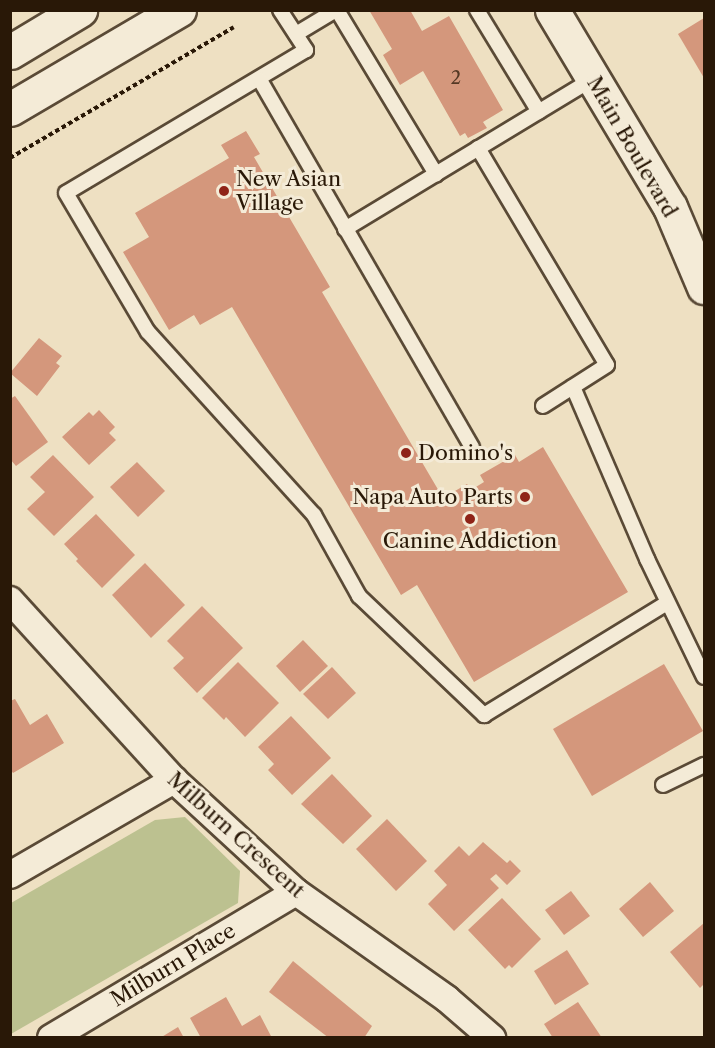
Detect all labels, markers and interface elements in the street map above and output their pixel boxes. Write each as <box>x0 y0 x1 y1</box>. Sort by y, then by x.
house number: 2 <box>451 67 461 89</box>
street label: Main Boulevard <box>581 72 683 222</box>
place label: New Asian Village <box>236 166 343 216</box>
marker: New Asian Village <box>217 184 231 198</box>
place label: Domino's <box>418 440 513 466</box>
marker: Domino's <box>399 446 413 460</box>
place label: Napa Auto Parts <box>351 484 513 510</box>
marker: Napa Auto Parts <box>518 490 532 504</box>
marker: Canine Addiction <box>463 512 477 526</box>
place label: Canine Addiction <box>382 528 558 554</box>
street label: Milburn Crescent <box>162 767 310 903</box>
street label: Milburn Place <box>106 918 240 1012</box>

